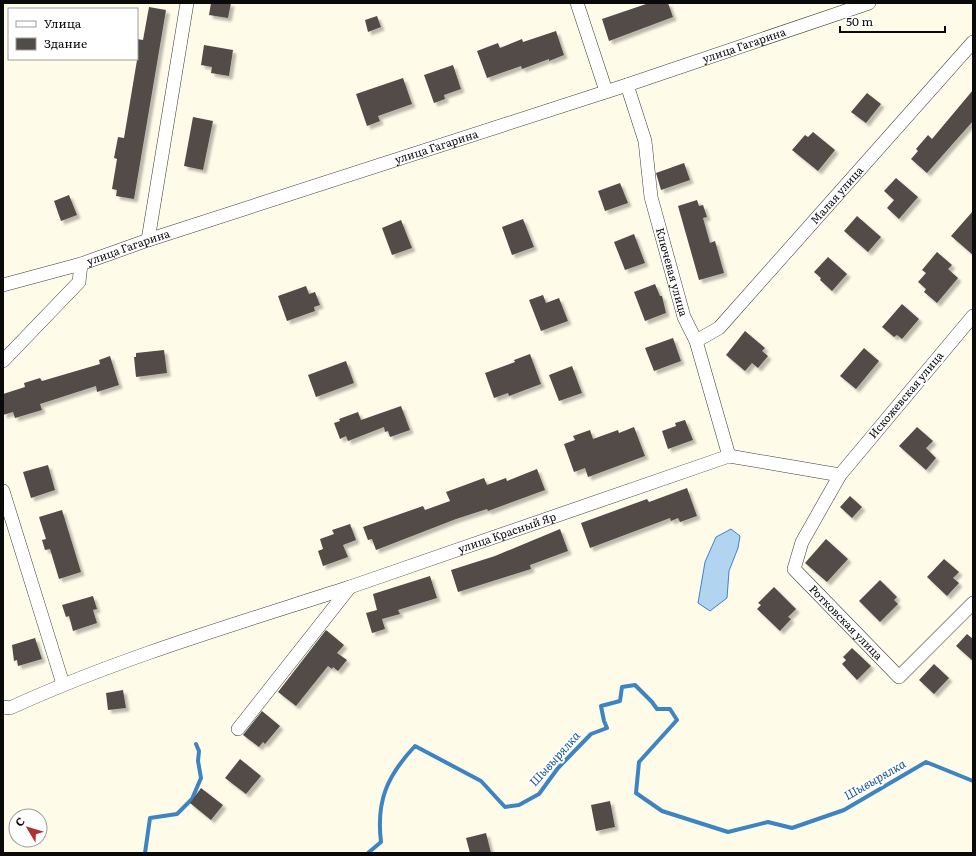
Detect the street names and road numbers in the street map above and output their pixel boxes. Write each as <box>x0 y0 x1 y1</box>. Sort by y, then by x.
street label: улица Гагарина <box>700 23 788 66</box>
street label: улица Гагарина <box>392 125 480 167</box>
street label: Малая улица <box>806 162 866 227</box>
street label: улица Гагарина <box>84 224 172 268</box>
street label: Ключевая улица <box>653 225 692 318</box>
street label: Искожевская улица <box>864 347 946 441</box>
street label: улица Красный Яр <box>455 507 558 556</box>
street label: Ротковская улица <box>806 581 887 663</box>

